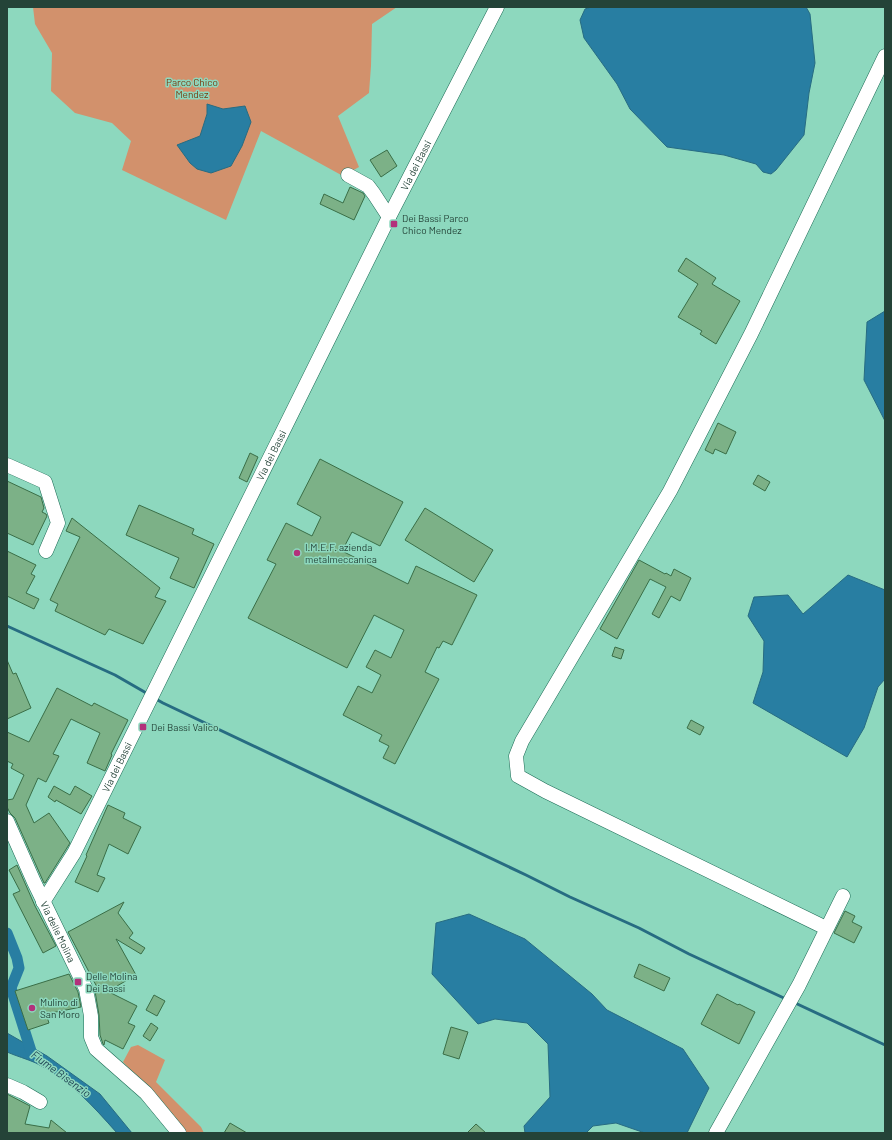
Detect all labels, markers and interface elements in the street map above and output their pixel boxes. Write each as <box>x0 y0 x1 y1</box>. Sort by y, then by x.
park label: Parco Chico Mendez <box>166 76 218 100</box>
street label: Via dei Bassi <box>398 138 433 192</box>
place label: Dei Bassi Parco Chico Mendez <box>402 212 469 236</box>
marker: Dei Bassi Parco Chico Mendez <box>389 219 399 229</box>
street label: Via dei Bassi <box>254 428 289 482</box>
place label: I.M.E.F. azienda metalmeccanica <box>305 541 377 565</box>
marker: I.M.E.F. azienda metalmeccanica <box>292 548 302 558</box>
place label: Dei Bassi Valico <box>151 721 218 733</box>
marker: Dei Bassi Valico <box>138 722 148 732</box>
street label: Via dei Bassi <box>99 740 134 794</box>
street label: Via delle Molina <box>38 899 78 964</box>
place label: Delle Molina Dei Bassi <box>86 970 137 994</box>
marker: Delle Molina Dei Bassi <box>73 977 83 987</box>
place label: Mulino di San Moro <box>40 996 80 1020</box>
marker: Mulino di San Moro <box>27 1003 37 1013</box>
water label: Fiume Bisenzio <box>29 1048 94 1100</box>

